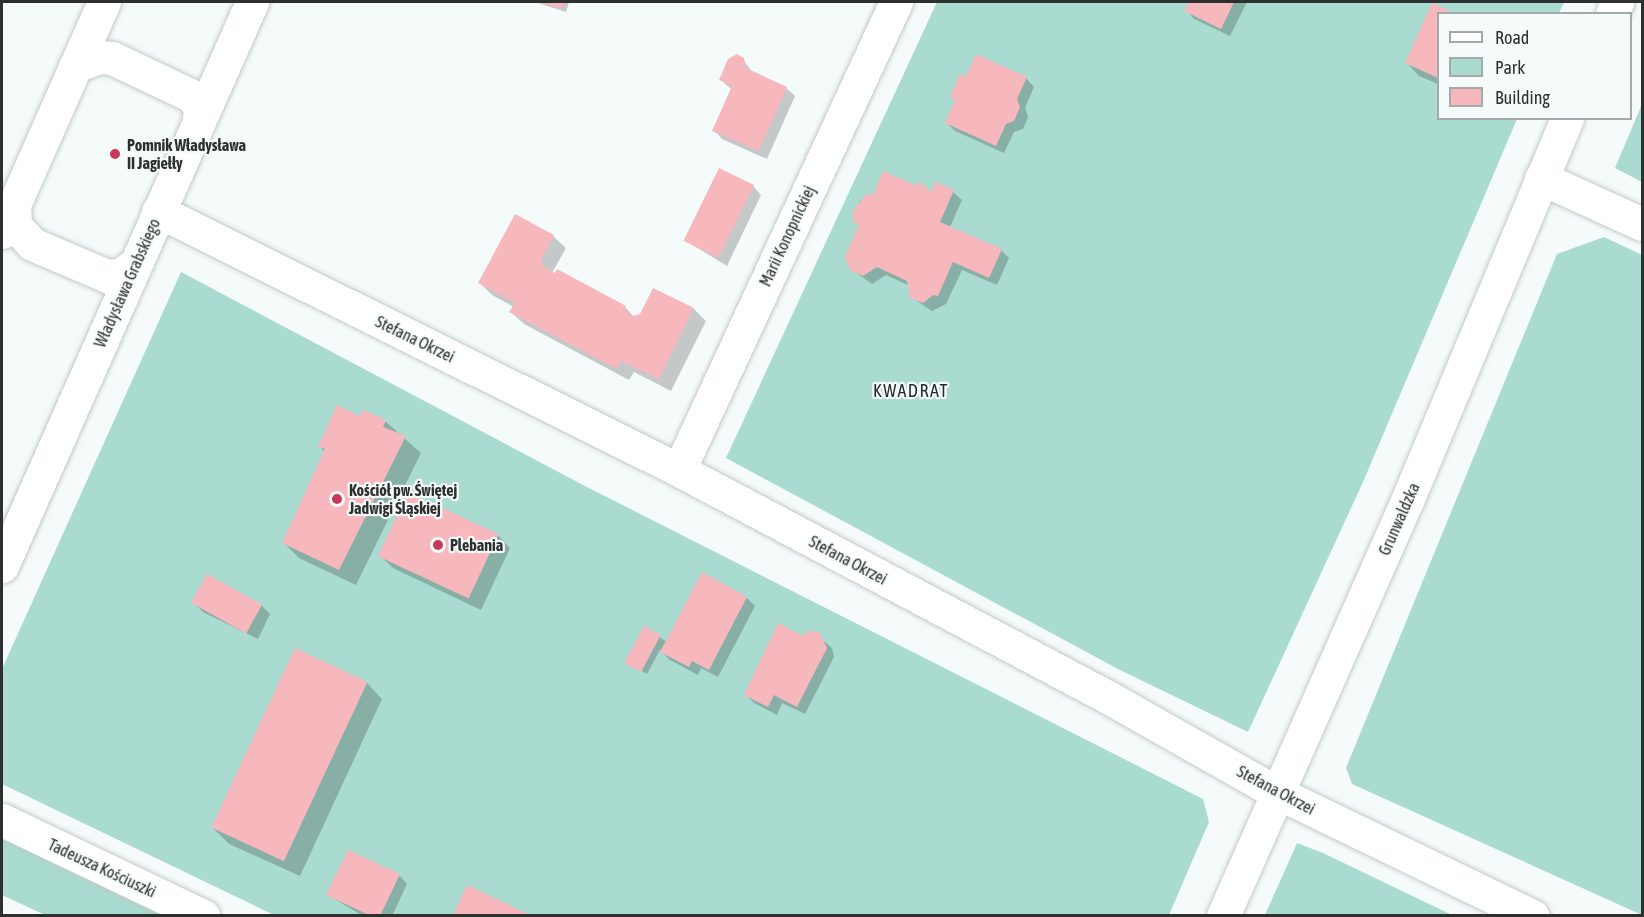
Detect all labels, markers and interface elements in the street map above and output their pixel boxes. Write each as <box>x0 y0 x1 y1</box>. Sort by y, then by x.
legend <box>1437 12 1632 120</box>
text: Road <box>1495 27 1529 48</box>
text: Park <box>1495 57 1525 78</box>
text: Building <box>1495 87 1550 108</box>
place label: Pomnik Władysława II Jagiełły <box>127 135 246 173</box>
marker: Pomnik Władysława II Jagiełły <box>108 147 122 161</box>
street label: Marii Konopnickiej <box>755 183 819 289</box>
street label: Władysława Grabskiego <box>90 216 164 350</box>
street label: Stefana Okrzei <box>372 312 458 366</box>
district label: KWADRAT <box>873 380 949 402</box>
place label: Kościół pw. Świętej Jadwigi Śląskiej <box>349 480 457 518</box>
street label: Grunwaldzka <box>1374 480 1424 558</box>
marker: Kościół pw. Świętej Jadwigi Śląskiej <box>330 492 344 506</box>
street label: Stefana Okrzei <box>806 531 890 589</box>
place label: Plebania <box>450 535 503 555</box>
marker: Plebania <box>431 538 445 552</box>
street label: Stefana Okrzei <box>1234 761 1318 819</box>
street label: Tadeusza Kościuszki <box>45 835 159 901</box>

